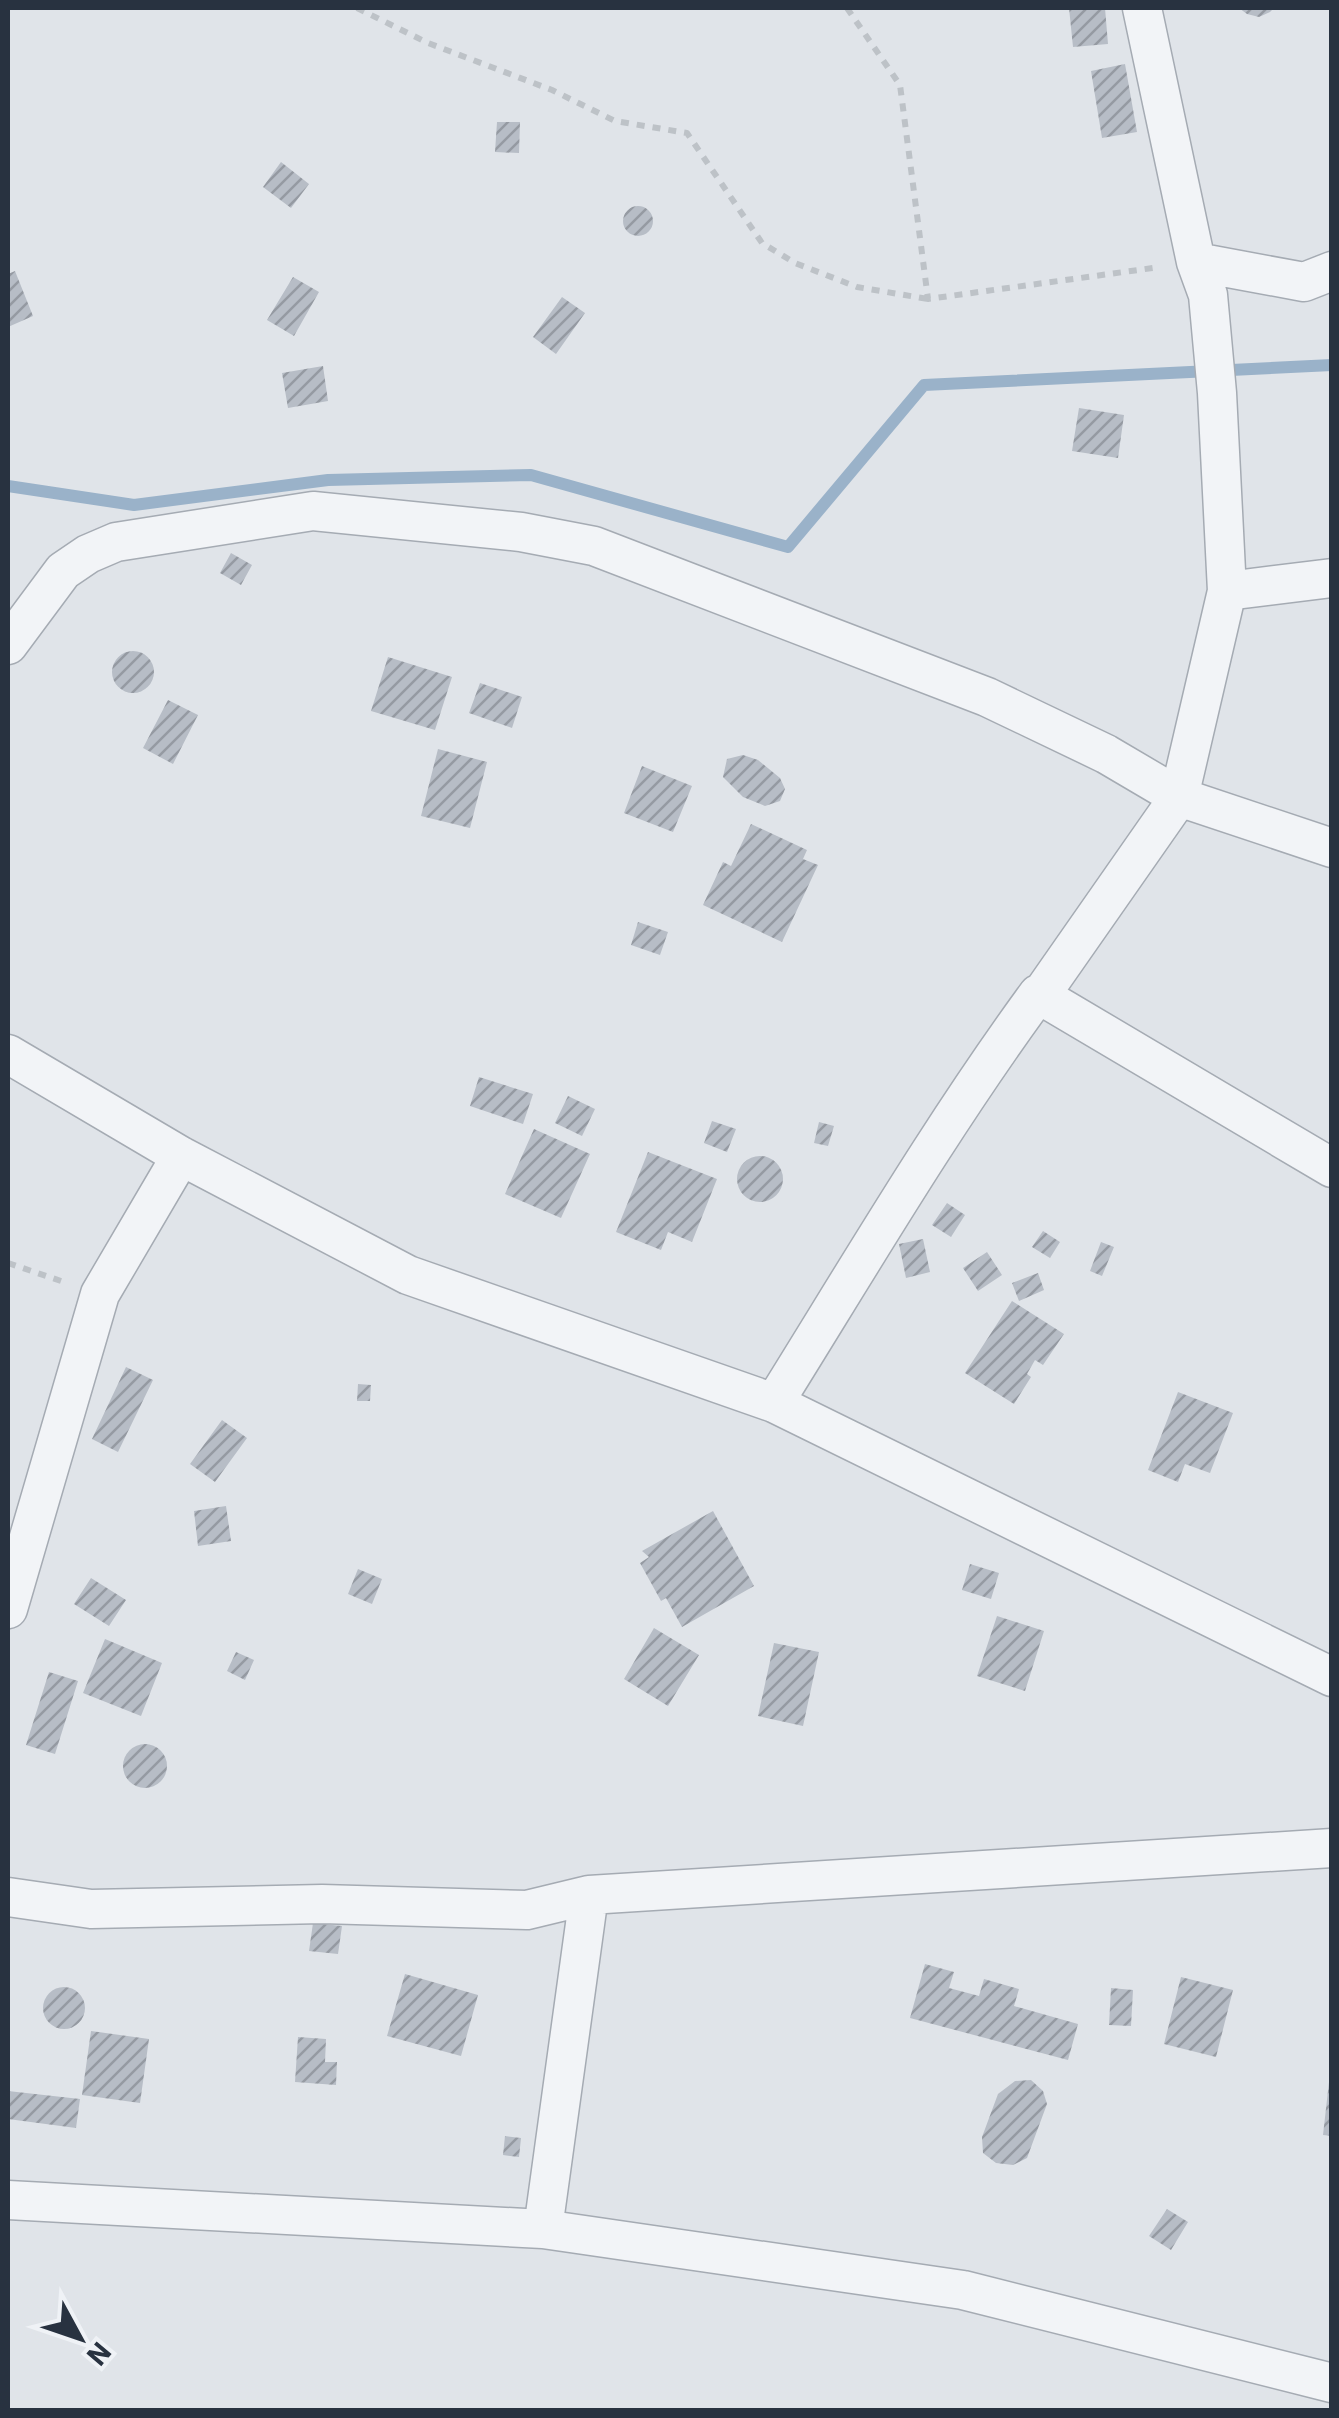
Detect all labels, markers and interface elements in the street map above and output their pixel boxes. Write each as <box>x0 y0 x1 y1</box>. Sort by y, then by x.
north arrow <box>30 2288 130 2388</box>
text: N <box>79 2335 120 2374</box>

